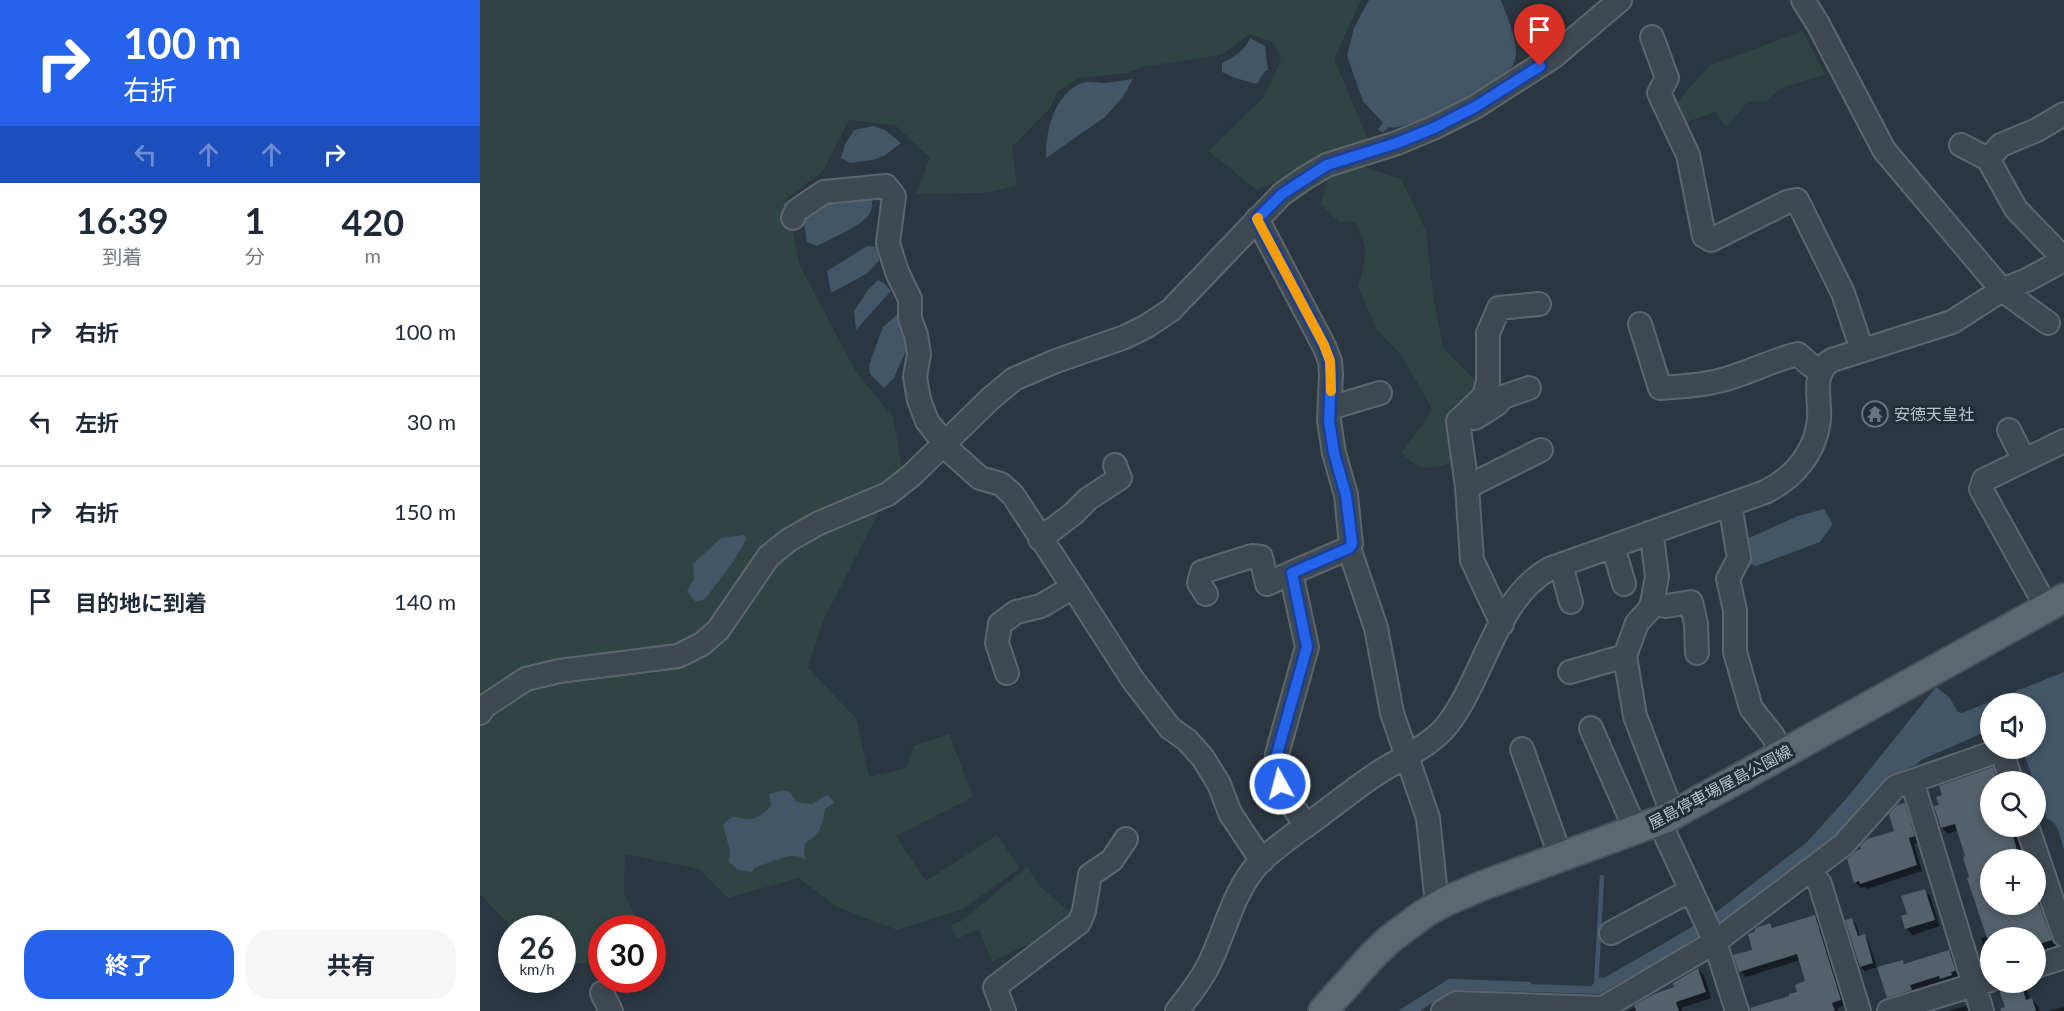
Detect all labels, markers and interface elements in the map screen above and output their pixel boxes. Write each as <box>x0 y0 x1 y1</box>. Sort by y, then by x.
pin <box>1514 4 1565 66</box>
icon: arrive <box>1523 13 1556 46</box>
text: 100 m <box>123 18 241 68</box>
icon: right <box>24 24 102 102</box>
text: 右折 <box>123 73 177 106</box>
icon: left <box>129 138 162 171</box>
icon: ahead <box>192 138 225 171</box>
icon: ahead <box>255 138 288 171</box>
icon: right <box>318 138 351 171</box>
text: 16:39 <box>76 198 169 242</box>
text: 1 <box>245 198 266 242</box>
text: 420 <box>341 200 404 244</box>
text: m <box>365 243 381 267</box>
text: 到着 <box>102 244 142 268</box>
text: 分 <box>245 244 265 268</box>
icon: right <box>24 315 57 348</box>
text: 100 m <box>394 318 456 345</box>
text: 右折 <box>75 319 119 346</box>
temple icon: 安徳天皇社 <box>1860 399 1890 429</box>
place label: 安徳天皇社 <box>1894 404 1974 423</box>
icon: left <box>24 405 57 438</box>
text: 30 m <box>407 408 456 435</box>
text: 左折 <box>75 409 119 436</box>
icon: right <box>24 495 57 528</box>
text: 150 m <box>394 498 456 525</box>
text: 右折 <box>75 499 119 526</box>
icon: arrive <box>24 585 57 618</box>
text: 140 m <box>394 588 456 615</box>
text: 目的地に到着 <box>75 589 207 616</box>
map controls <box>1980 693 2046 993</box>
button: sound <box>1980 693 2046 759</box>
street label: 屋島停車場屋島公園線 <box>1645 741 1795 833</box>
position arrow <box>1248 752 1312 816</box>
button: search <box>1980 771 2046 837</box>
button: + <box>1980 849 2046 915</box>
speed limit sign: 30 <box>588 915 666 993</box>
button: − <box>1980 927 2046 993</box>
text: 26 <box>520 929 554 965</box>
button: 終了 <box>24 930 234 999</box>
button: 共有 <box>246 930 456 999</box>
text: km/h <box>519 960 555 978</box>

